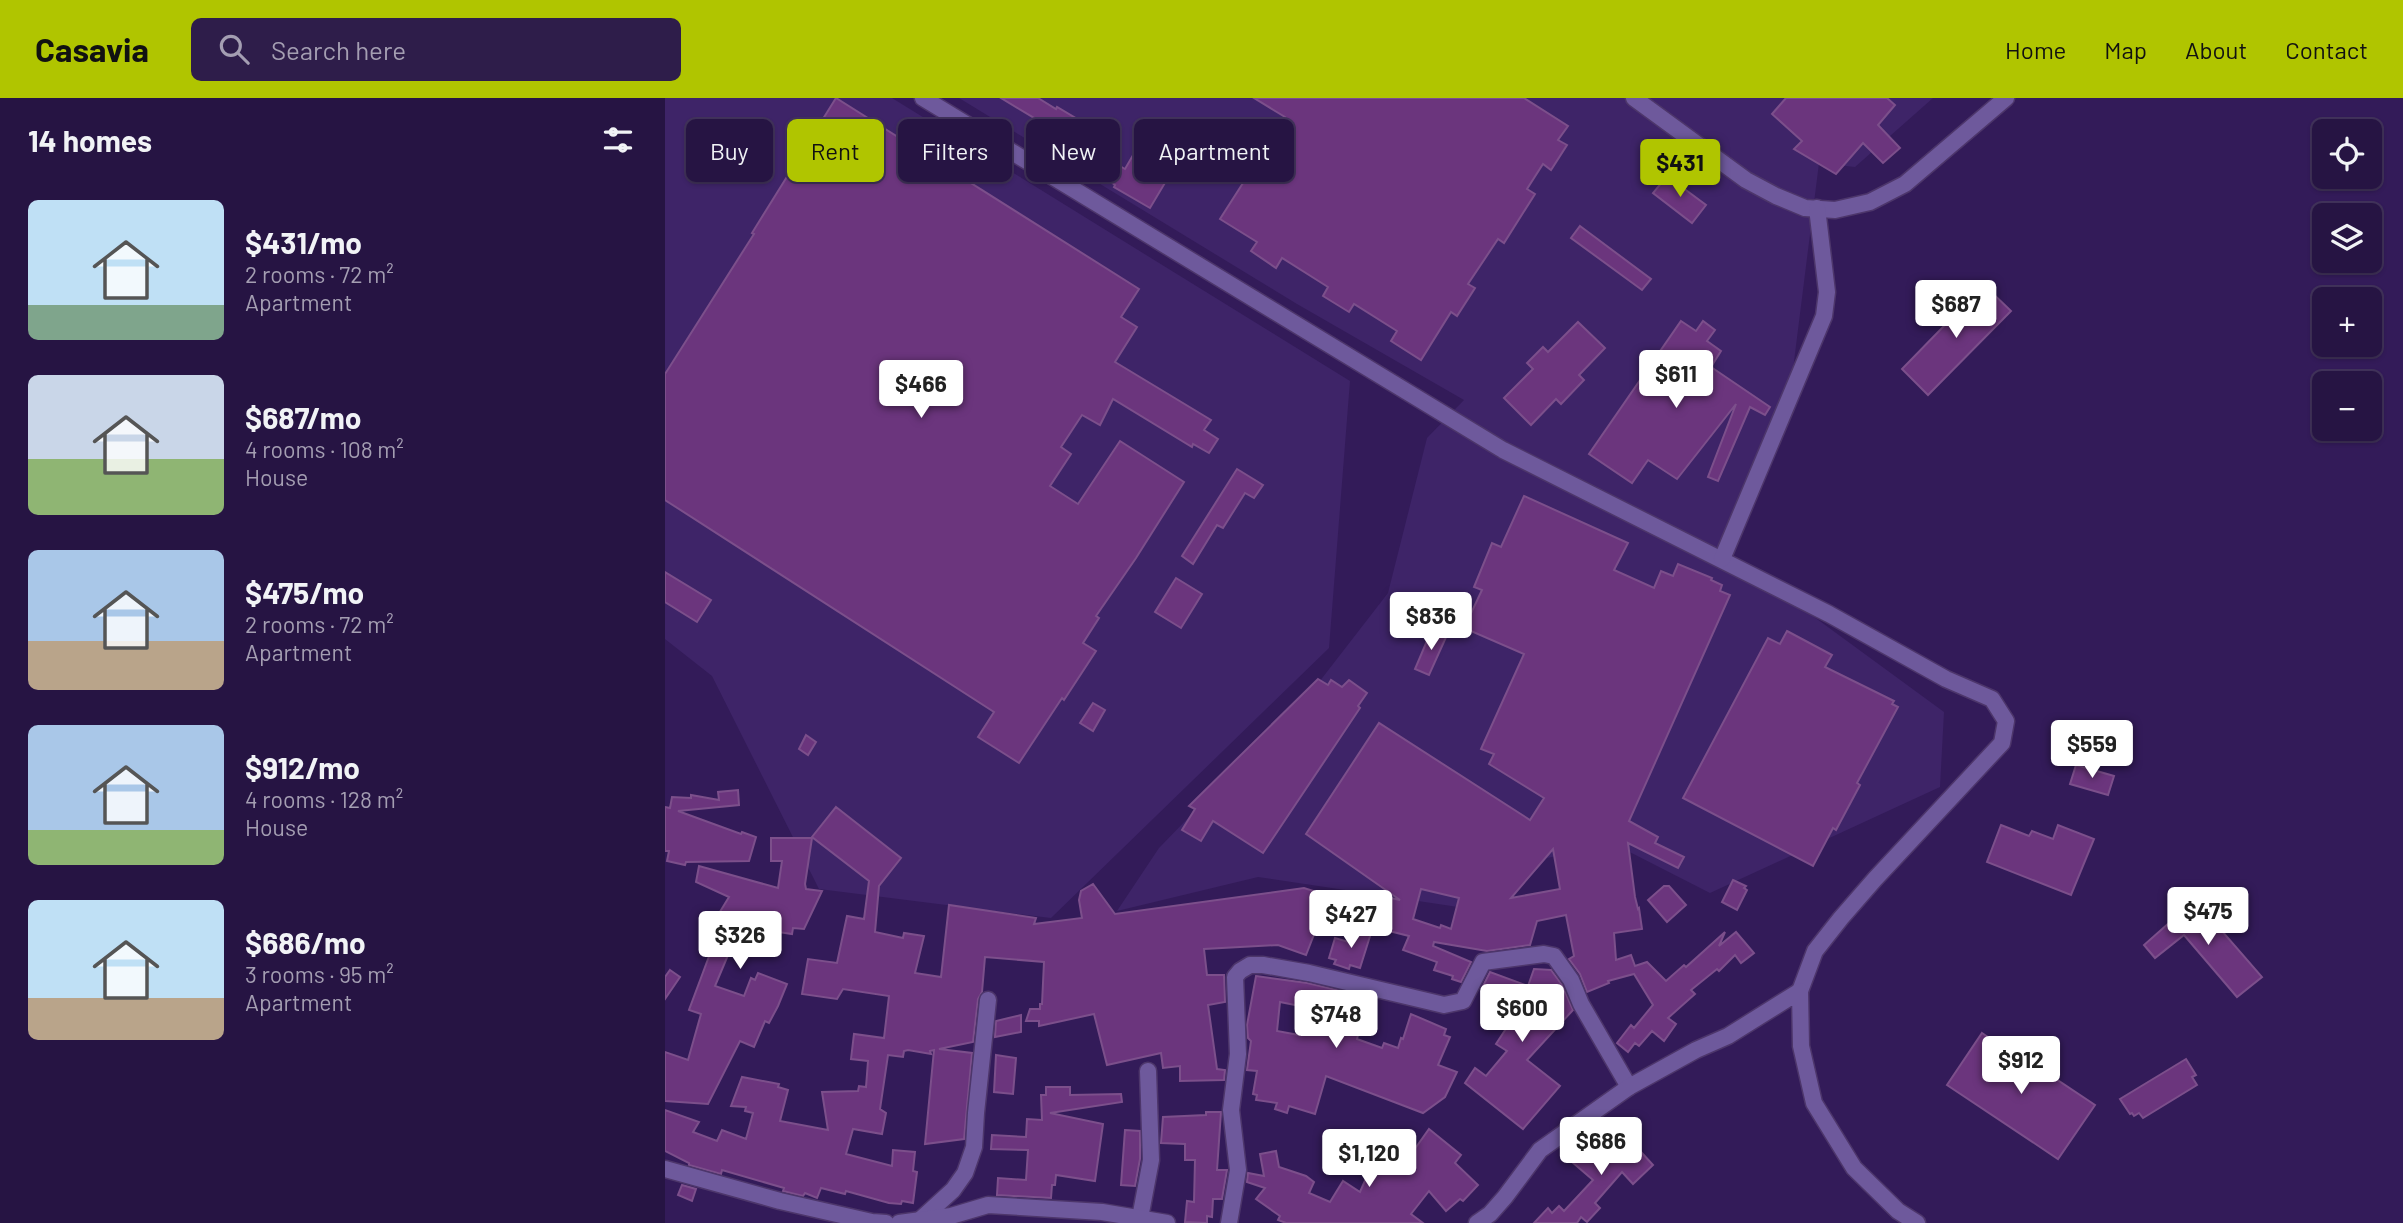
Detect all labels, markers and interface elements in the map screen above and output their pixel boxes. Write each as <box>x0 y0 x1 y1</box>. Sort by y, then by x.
search box <box>191 18 681 81</box>
text: Casavia <box>35 29 149 69</box>
icon: search <box>215 30 253 68</box>
text: Search here <box>271 34 406 65</box>
text: Home <box>2005 35 2066 64</box>
text: Map <box>2104 35 2147 64</box>
text: About <box>2185 35 2247 64</box>
text: Contact <box>2285 35 2368 64</box>
chip: Buy <box>686 119 773 182</box>
chip: Rent <box>787 119 884 182</box>
chip: Filters <box>898 119 1012 182</box>
chip: New <box>1026 119 1120 182</box>
chip: Apartment <box>1134 119 1294 182</box>
map controls <box>2312 119 2382 441</box>
button: locate <box>2312 119 2382 189</box>
icon: filters <box>599 121 637 159</box>
text: 14 homes <box>28 122 152 158</box>
pin: $431 <box>1639 140 1721 199</box>
text: $431 <box>1656 148 1704 176</box>
button: layers <box>2312 203 2382 273</box>
text: $431/mo <box>245 224 362 260</box>
icon: home <box>84 228 168 312</box>
text: 2 rooms · 72 m² <box>245 260 394 288</box>
pin: $687 <box>1915 280 1997 340</box>
button: + <box>2312 287 2382 357</box>
text: Apartment <box>245 288 352 316</box>
text: $687 <box>1931 289 1981 317</box>
pin: $611 <box>1635 350 1717 410</box>
text: $611 <box>1655 359 1697 387</box>
pin: $466 <box>880 360 962 420</box>
text: $466 <box>895 369 947 397</box>
button: − <box>2312 371 2382 441</box>
text: $687/mo <box>245 399 361 435</box>
icon: home <box>84 403 168 487</box>
text: 4 rooms · 108 m² <box>245 435 404 463</box>
text: House <box>245 463 308 491</box>
text: $475/mo <box>245 574 364 610</box>
icon: home <box>84 578 168 662</box>
pin: $836 <box>1390 592 1472 652</box>
text: $836 <box>1406 601 1456 629</box>
text: 2 rooms · 72 m² <box>245 610 394 638</box>
text: Apartment <box>245 638 352 666</box>
pin: $559 <box>2051 720 2133 780</box>
text: $559 <box>2067 729 2117 757</box>
text: $912/mo <box>245 749 360 785</box>
icon: home <box>84 753 168 837</box>
text: 4 rooms · 128 m² <box>245 785 403 813</box>
text: House <box>245 813 308 841</box>
pin: $475 <box>2167 888 2249 947</box>
pin: $427 <box>1310 890 1392 950</box>
text: $475 <box>2183 896 2233 924</box>
text: $427 <box>1325 899 1377 927</box>
pin: $326 <box>699 912 781 971</box>
text: $326 <box>715 920 765 948</box>
text: $686/mo <box>245 924 366 960</box>
icon: home <box>84 928 168 1012</box>
text: 3 rooms · 95 m² <box>245 960 394 988</box>
pin: $600 <box>1481 984 1563 1044</box>
text: Apartment <box>245 988 352 1016</box>
pin: $748 <box>1295 990 1377 1050</box>
text: $600 <box>1496 993 1548 1021</box>
text: $748 <box>1311 999 1361 1027</box>
pin: $912 <box>1980 1037 2062 1096</box>
text: $912 <box>1998 1045 2044 1073</box>
pin: $686 <box>1560 1118 1642 1177</box>
text: $686 <box>1576 1126 1626 1154</box>
pin: $1,120 <box>1312 1130 1426 1189</box>
text: $1,120 <box>1338 1138 1400 1166</box>

